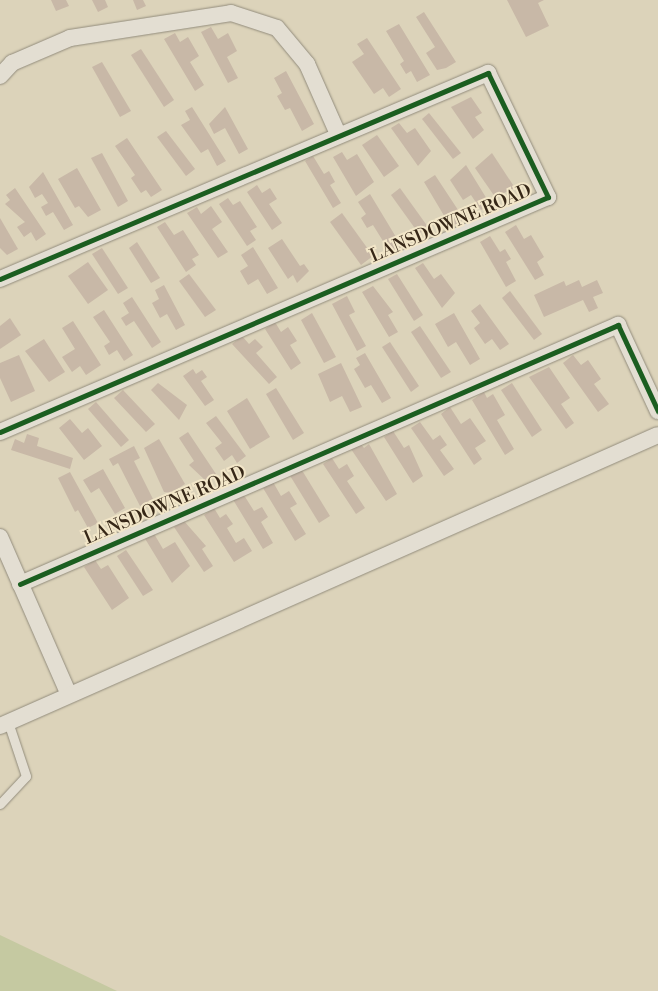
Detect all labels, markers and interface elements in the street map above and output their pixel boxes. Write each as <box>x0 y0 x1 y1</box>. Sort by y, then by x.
street label: LANSDOWNE ROAD <box>367 180 535 268</box>
street label: LANSDOWNE ROAD <box>81 462 249 550</box>

